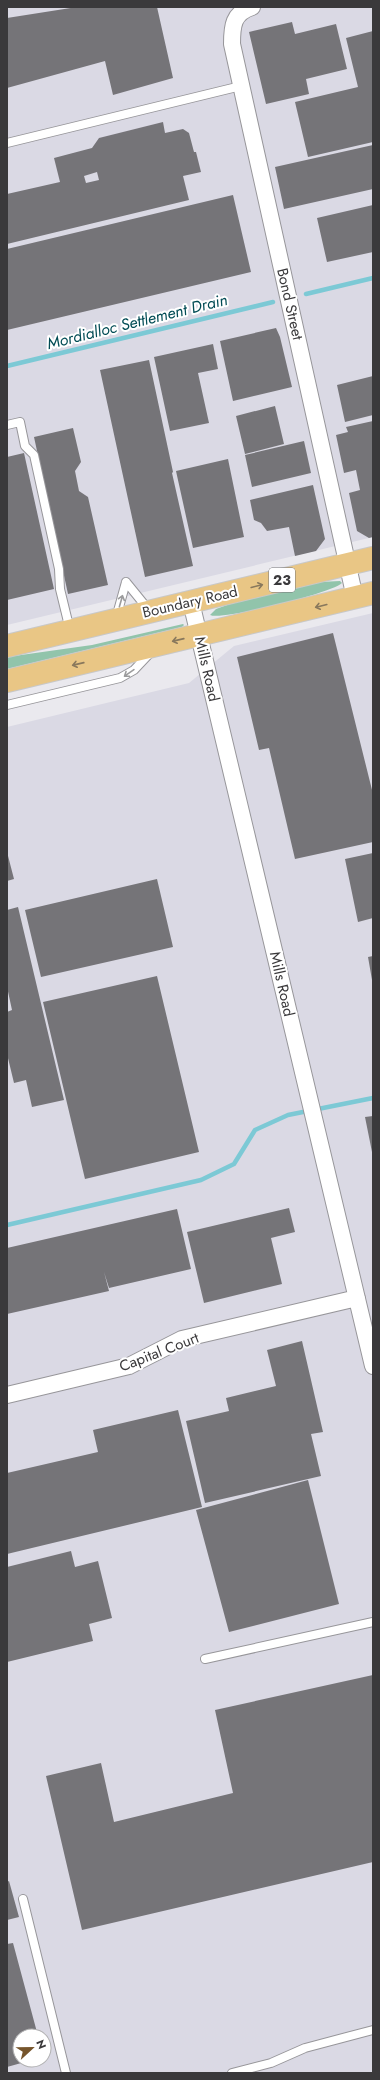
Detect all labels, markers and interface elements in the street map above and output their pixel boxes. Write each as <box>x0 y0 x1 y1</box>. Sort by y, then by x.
street label: Bond Street <box>271 266 309 343</box>
water label: Mordialloc Settlement Drain <box>44 288 230 355</box>
road number: 23 <box>269 568 295 592</box>
street label: Boundary Road <box>140 580 240 624</box>
one-way arrow <box>250 582 263 589</box>
one-way arrow <box>118 595 125 608</box>
one-way arrow <box>315 602 328 610</box>
street label: Mills Road <box>189 634 225 704</box>
one-way arrow <box>172 637 185 645</box>
one-way arrow <box>72 661 85 668</box>
one-way arrow <box>124 669 135 677</box>
street label: Mills Road <box>264 949 300 1019</box>
street label: Capital Court <box>116 1327 202 1377</box>
north arrow <box>12 2028 52 2068</box>
text: N <box>32 2037 50 2051</box>

